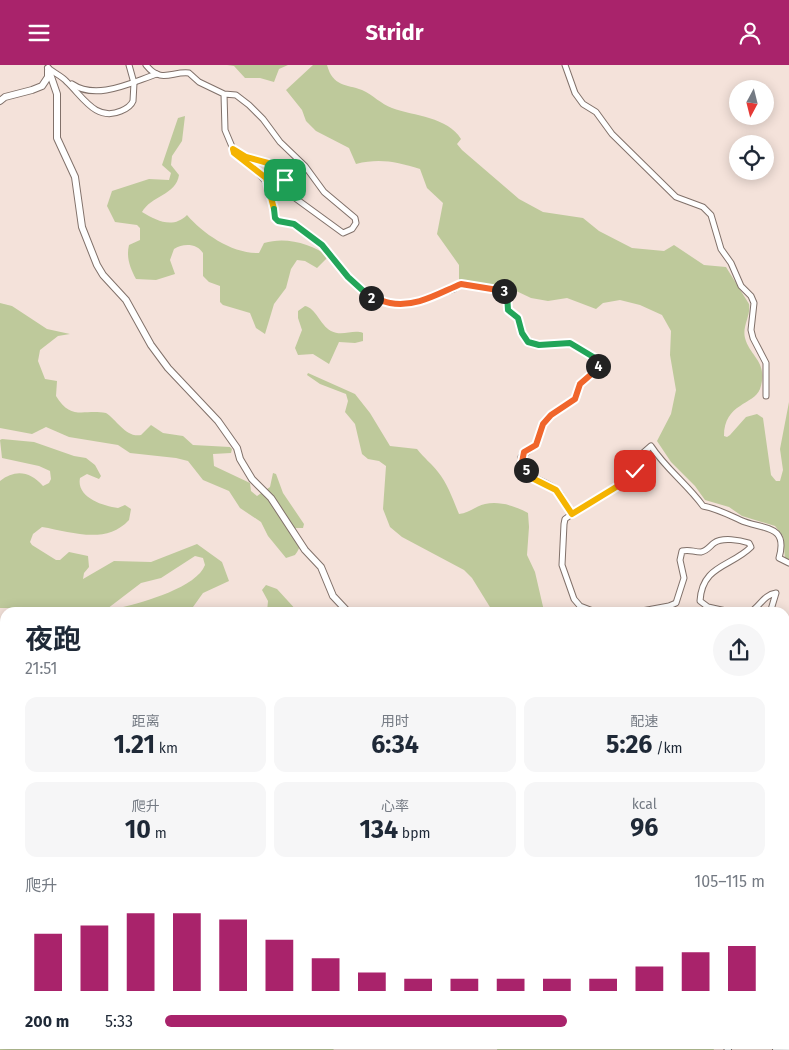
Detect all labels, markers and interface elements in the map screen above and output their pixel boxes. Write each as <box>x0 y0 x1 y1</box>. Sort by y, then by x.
icon: menu <box>25 19 53 47</box>
text: Stridr <box>365 19 424 46</box>
icon: person <box>736 19 764 47</box>
north arrow <box>729 80 774 125</box>
map controls <box>729 80 774 180</box>
button: locate <box>729 135 774 180</box>
pin <box>264 159 306 201</box>
icon: arrive <box>271 166 299 194</box>
pin: 3 <box>492 279 516 303</box>
text: 3 <box>501 283 508 300</box>
pin: 2 <box>358 285 384 311</box>
text: 2 <box>368 290 375 307</box>
pin: 4 <box>586 353 610 379</box>
text: 4 <box>595 358 602 375</box>
pin <box>614 450 656 492</box>
pin: 5 <box>514 457 538 483</box>
icon: check <box>621 457 649 485</box>
text: 5 <box>523 462 530 479</box>
text: 夜跑 <box>25 623 81 656</box>
button: share <box>713 624 765 676</box>
text: 21:51 <box>25 659 57 678</box>
text: 距离 <box>132 713 160 730</box>
text: 用时 <box>381 713 409 730</box>
text: 配速 <box>630 713 658 730</box>
text: 1.21 <box>113 730 155 760</box>
text: 6:34 <box>371 730 419 760</box>
text: 5:26 <box>606 730 652 760</box>
text: km <box>155 740 178 757</box>
text: /km <box>652 740 683 757</box>
text: kcal <box>632 796 657 813</box>
text: 爬升 <box>132 798 160 815</box>
text: 心率 <box>381 798 409 815</box>
text: 96 <box>630 813 658 843</box>
text: 10 <box>125 815 151 845</box>
text: 134 <box>359 815 398 845</box>
text: m <box>151 825 167 842</box>
text: bpm <box>398 825 431 842</box>
text: 105–115 m <box>694 872 765 891</box>
text: 爬升 <box>25 876 57 895</box>
text: 200 m <box>25 1012 69 1031</box>
text: 5:33 <box>105 1012 133 1031</box>

